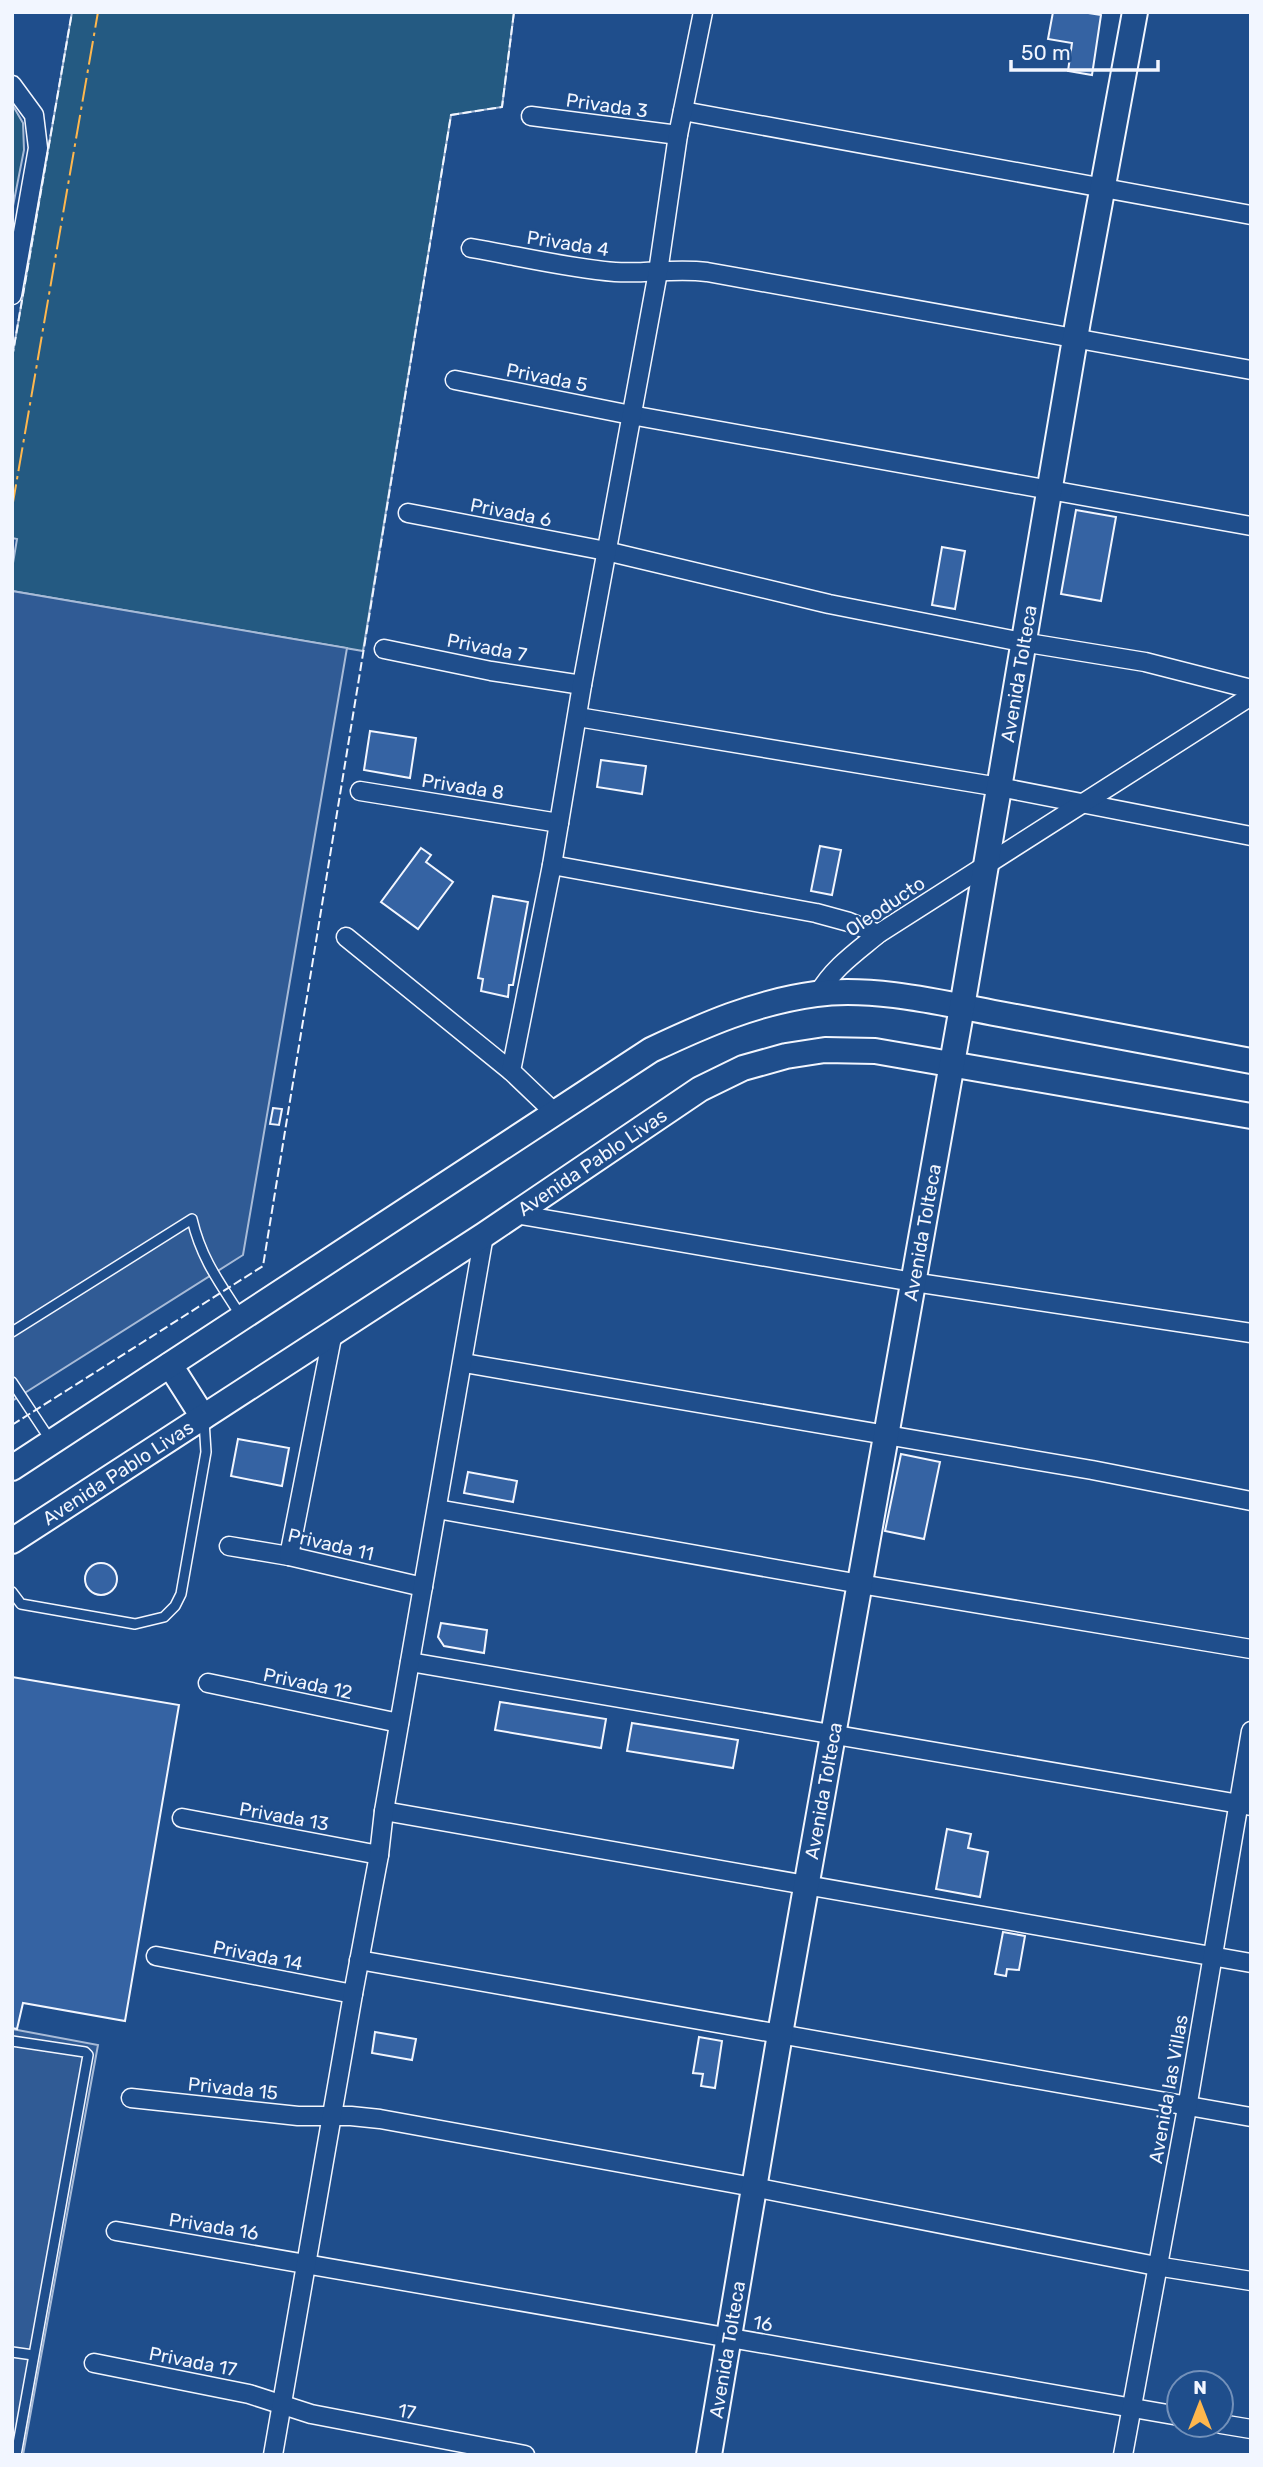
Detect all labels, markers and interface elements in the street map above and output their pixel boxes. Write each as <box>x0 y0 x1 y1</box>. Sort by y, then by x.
scale bar <box>1011 28 1158 72</box>
text: 50 m <box>1021 40 1071 65</box>
street label: Privada 3 <box>564 88 649 123</box>
street label: Privada 4 <box>525 226 611 261</box>
street label: Privada 5 <box>504 358 590 397</box>
street label: Privada 6 <box>468 493 554 532</box>
street label: Avenida Tolteca <box>996 603 1042 744</box>
street label: Privada 7 <box>445 628 529 667</box>
street label: Privada 8 <box>420 769 506 804</box>
street label: Oleoducto <box>841 872 929 941</box>
street label: Avenida Pablo Livas <box>513 1104 671 1221</box>
street label: Avenida Tolteca <box>899 1162 946 1303</box>
street label: Avenida Pablo Livas <box>38 1416 198 1530</box>
street label: Privada 11 <box>286 1523 376 1566</box>
street label: Privada 12 <box>261 1663 354 1704</box>
street label: Avenida Tolteca <box>800 1720 847 1861</box>
street label: Privada 13 <box>237 1797 331 1836</box>
street label: Privada 14 <box>211 1936 305 1976</box>
street label: Avenida las Villas <box>1144 2013 1193 2165</box>
street label: Privada 15 <box>187 2072 279 2105</box>
street label: Privada 16 <box>167 2208 261 2245</box>
street label: Avenida Tolteca <box>704 2279 750 2420</box>
street label: 16 <box>751 2310 775 2337</box>
street label: Privada 17 <box>147 2342 239 2381</box>
north arrow <box>1165 2369 1235 2439</box>
text: N <box>1193 2376 1207 2399</box>
street label: 17 <box>396 2398 418 2425</box>

